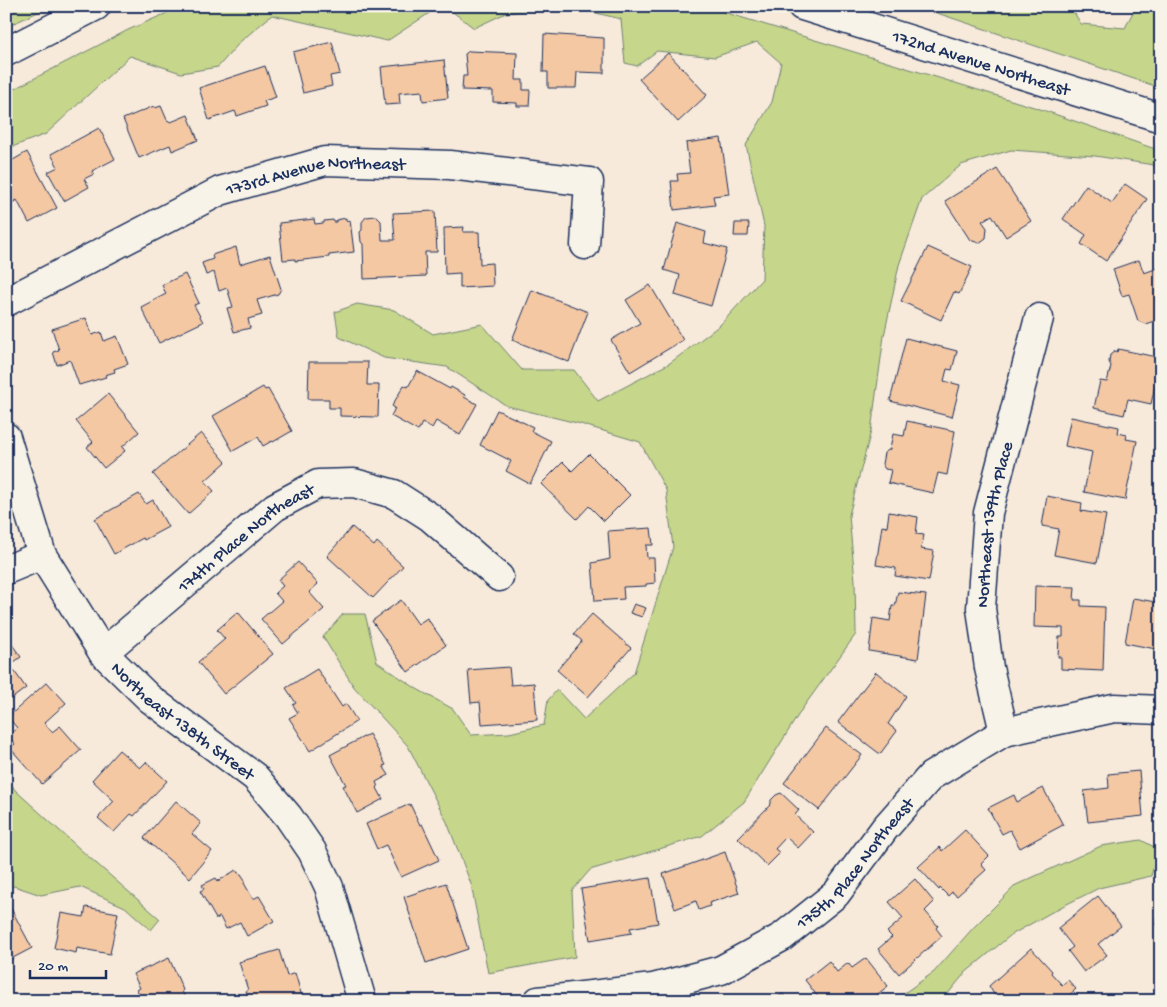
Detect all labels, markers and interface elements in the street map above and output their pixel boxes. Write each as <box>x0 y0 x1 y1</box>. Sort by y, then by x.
street label: 172nd Avenue Northeast <box>888 26 1074 102</box>
street label: 173rd Avenue Northeast <box>223 153 407 202</box>
street label: Northeast 139th Place <box>973 439 1019 608</box>
street label: 174th Place Northeast <box>173 479 320 599</box>
street label: Northeast 138th Street <box>106 659 259 787</box>
street label: 175th Place Northeast <box>792 793 921 935</box>
scale bar <box>30 947 106 979</box>
text: 20 m <box>38 958 68 976</box>

